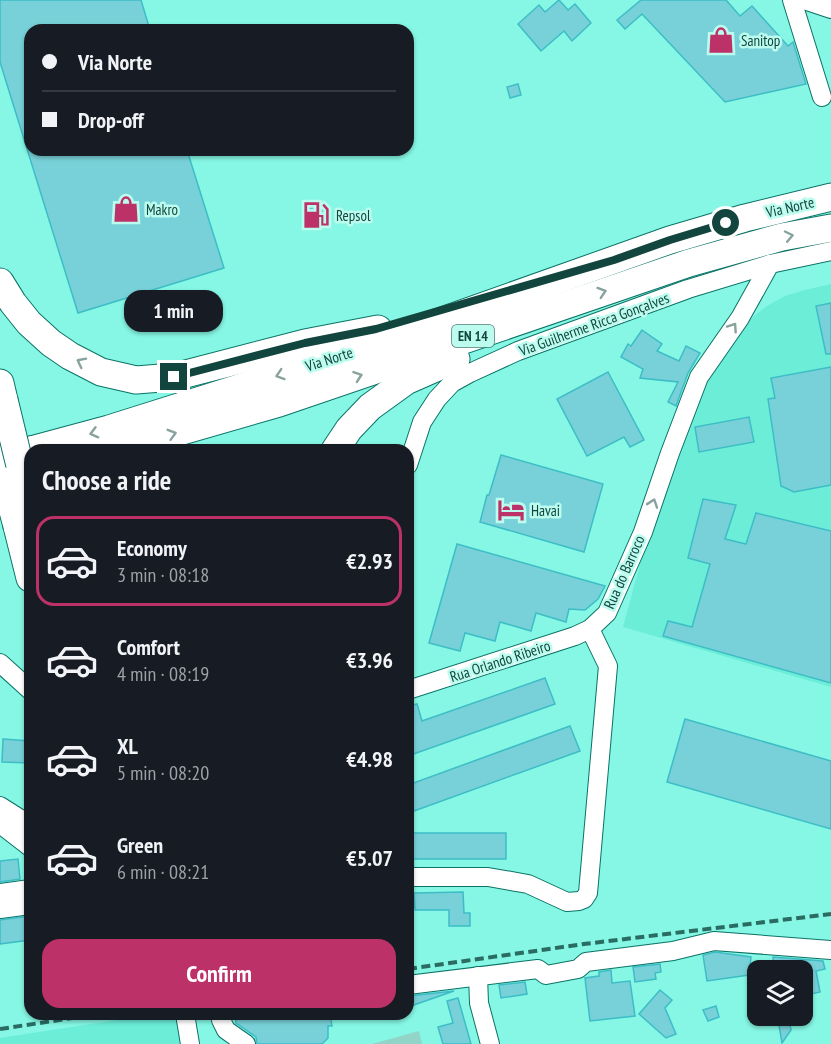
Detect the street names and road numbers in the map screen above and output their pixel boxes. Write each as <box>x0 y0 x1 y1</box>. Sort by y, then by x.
street label: Via Norte <box>763 192 816 222</box>
street label: Via Guilherme Ricca Gonçalves <box>515 288 672 360</box>
road number: EN 14 <box>452 325 494 347</box>
street label: Via Norte <box>302 342 355 376</box>
street label: Rua do Barroco <box>599 532 649 612</box>
street label: Rua Orlando Ribeiro <box>447 636 553 686</box>

